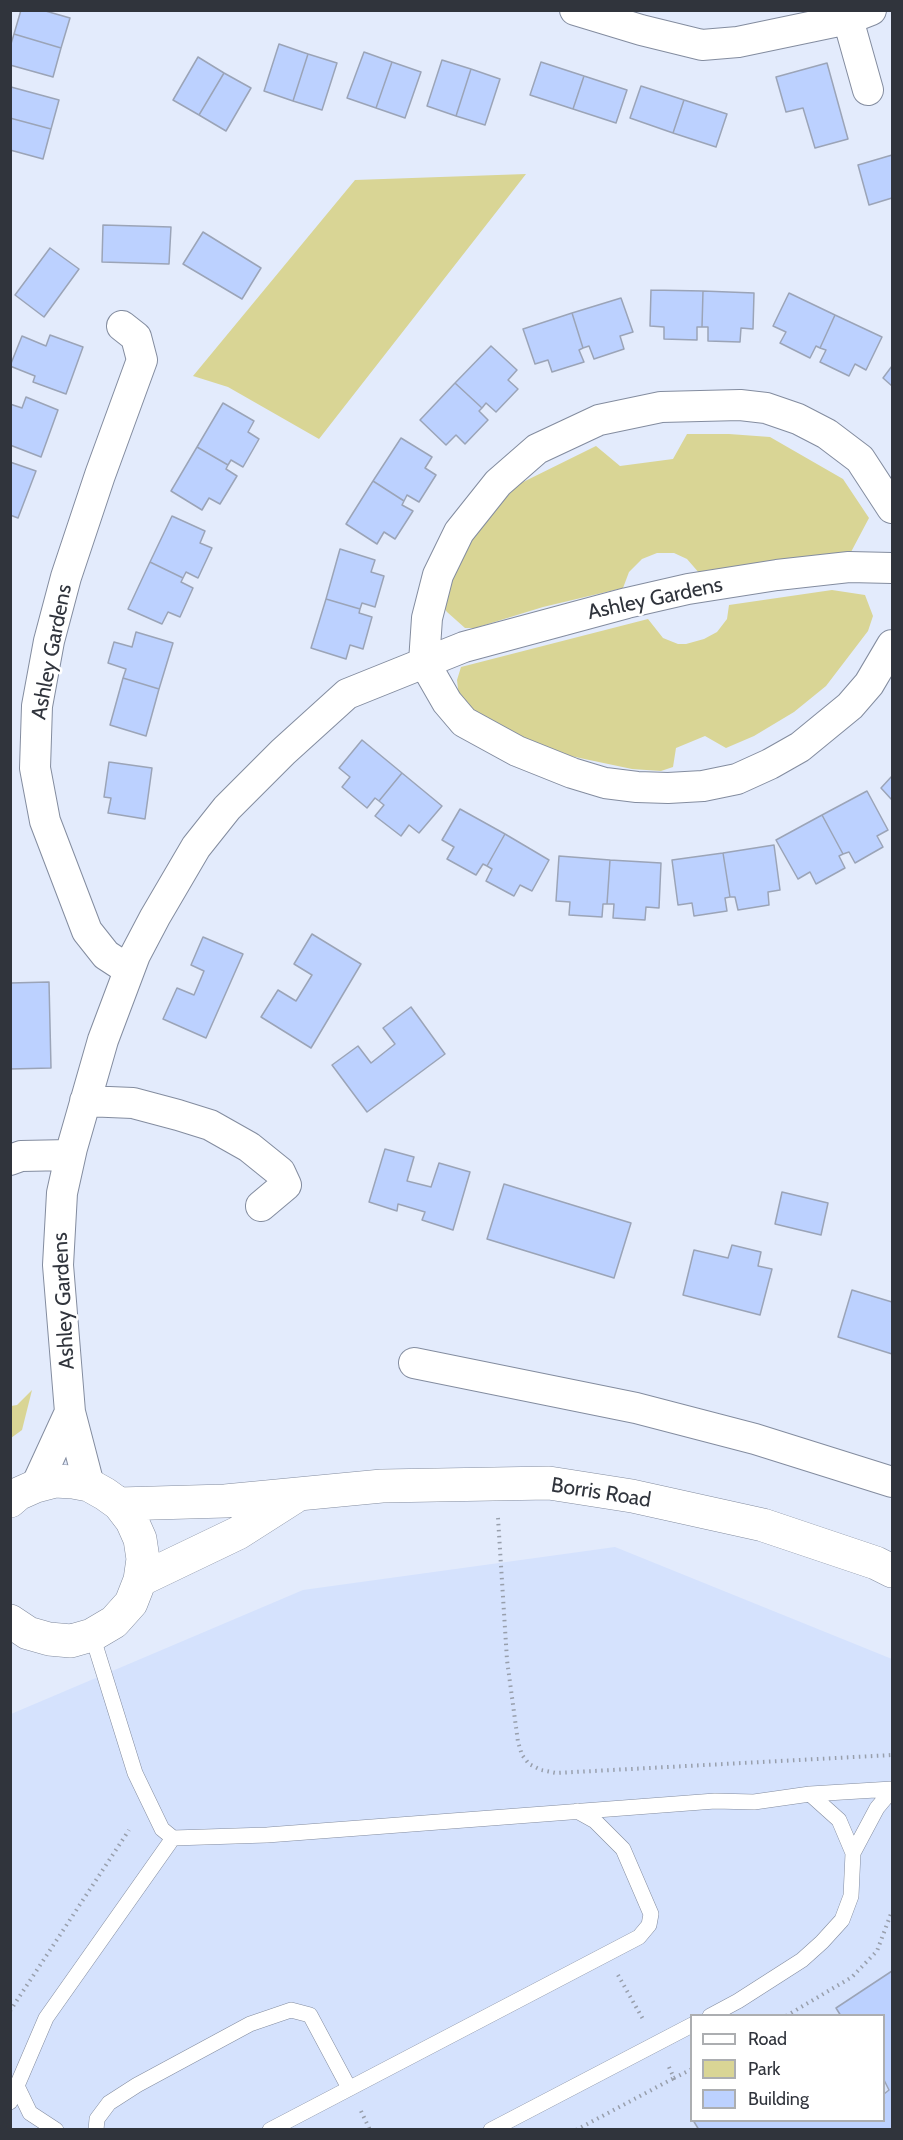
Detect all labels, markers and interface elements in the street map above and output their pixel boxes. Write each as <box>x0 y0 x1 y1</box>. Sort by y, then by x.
street label: Ashley Gardens <box>585 572 725 626</box>
street label: Ashley Gardens <box>27 582 77 722</box>
street label: Ashley Gardens <box>48 1232 80 1370</box>
street label: Borris Road <box>549 1473 653 1513</box>
legend <box>690 2014 885 2122</box>
text: Road <box>748 2028 787 2050</box>
text: Park <box>748 2058 780 2080</box>
text: Building <box>748 2088 809 2110</box>

